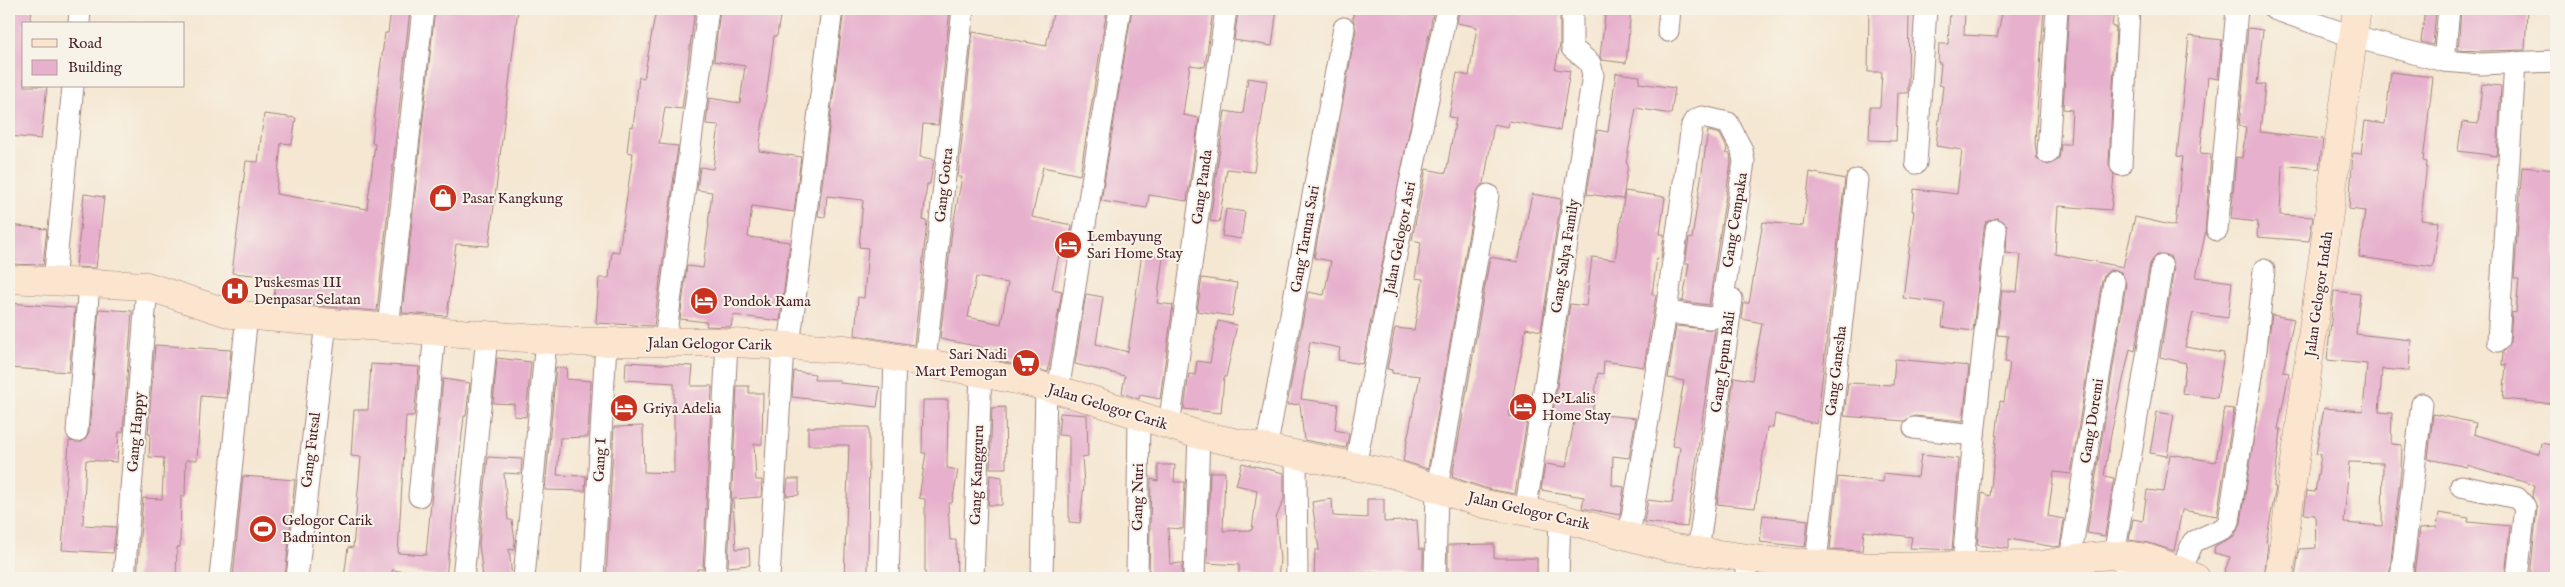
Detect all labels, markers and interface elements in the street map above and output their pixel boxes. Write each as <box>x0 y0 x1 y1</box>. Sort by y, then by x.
legend <box>22 22 185 88</box>
text: Road <box>68 34 103 53</box>
text: Building <box>68 58 123 77</box>
street label: Gang Gotra <box>931 146 957 223</box>
street label: Gang Panda <box>1187 148 1217 226</box>
street label: Gang Cempaka <box>1718 171 1752 269</box>
street label: Jalan Gelogor Asri <box>1379 180 1420 298</box>
shop icon: Pasar Kangkung <box>428 183 458 213</box>
street label: Gang Taruna Sari <box>1286 184 1324 294</box>
place label: Pasar Kangkung <box>462 189 564 208</box>
street label: Gang Salya Family <box>1547 197 1584 315</box>
place label: Lembayung Sari Home Stay <box>1087 227 1184 263</box>
hotel icon: Lembayung Sari Home Stay <box>1053 230 1083 260</box>
street label: Jalan Gelogor Indah <box>2300 230 2337 360</box>
place label: Puskesmas III Denpasar Selatan <box>254 273 361 309</box>
hospital icon: Puskesmas III Denpasar Selatan <box>220 276 250 306</box>
hotel icon: Pondok Rama <box>689 286 719 316</box>
place label: Pondok Rama <box>723 292 811 311</box>
street label: Gang Jepun Bali <box>1706 310 1740 414</box>
street label: Gang Ganesha <box>1821 324 1851 417</box>
street label: Jalan Gelogor Carik <box>646 333 773 355</box>
place label: Sari Nadi Mart Pemogan <box>915 345 1007 381</box>
supermarket icon: Sari Nadi Mart Pemogan <box>1011 348 1041 378</box>
street label: Gang Doremi <box>2076 377 2108 465</box>
street label: Jalan Gelogor Carik <box>1044 379 1171 435</box>
place label: De'Lalis Home Stay <box>1542 389 1612 425</box>
street label: Gang Happy <box>123 390 149 473</box>
hotel icon: De'Lalis Home Stay <box>1508 392 1538 422</box>
hotel icon: Griya Adelia <box>609 393 639 423</box>
place label: Griya Adelia <box>643 399 722 418</box>
street label: Gang Futsal <box>297 410 325 489</box>
street label: Gang Kangguru <box>966 424 988 526</box>
street label: Gang I <box>589 437 611 483</box>
street label: Gang Nuri <box>1128 463 1148 531</box>
street label: Jalan Gelogor Carik <box>1464 487 1593 534</box>
place label: Gelogor Carik Badminton <box>282 511 374 547</box>
sports icon: Gelogor Carik Badminton <box>248 514 278 544</box>

